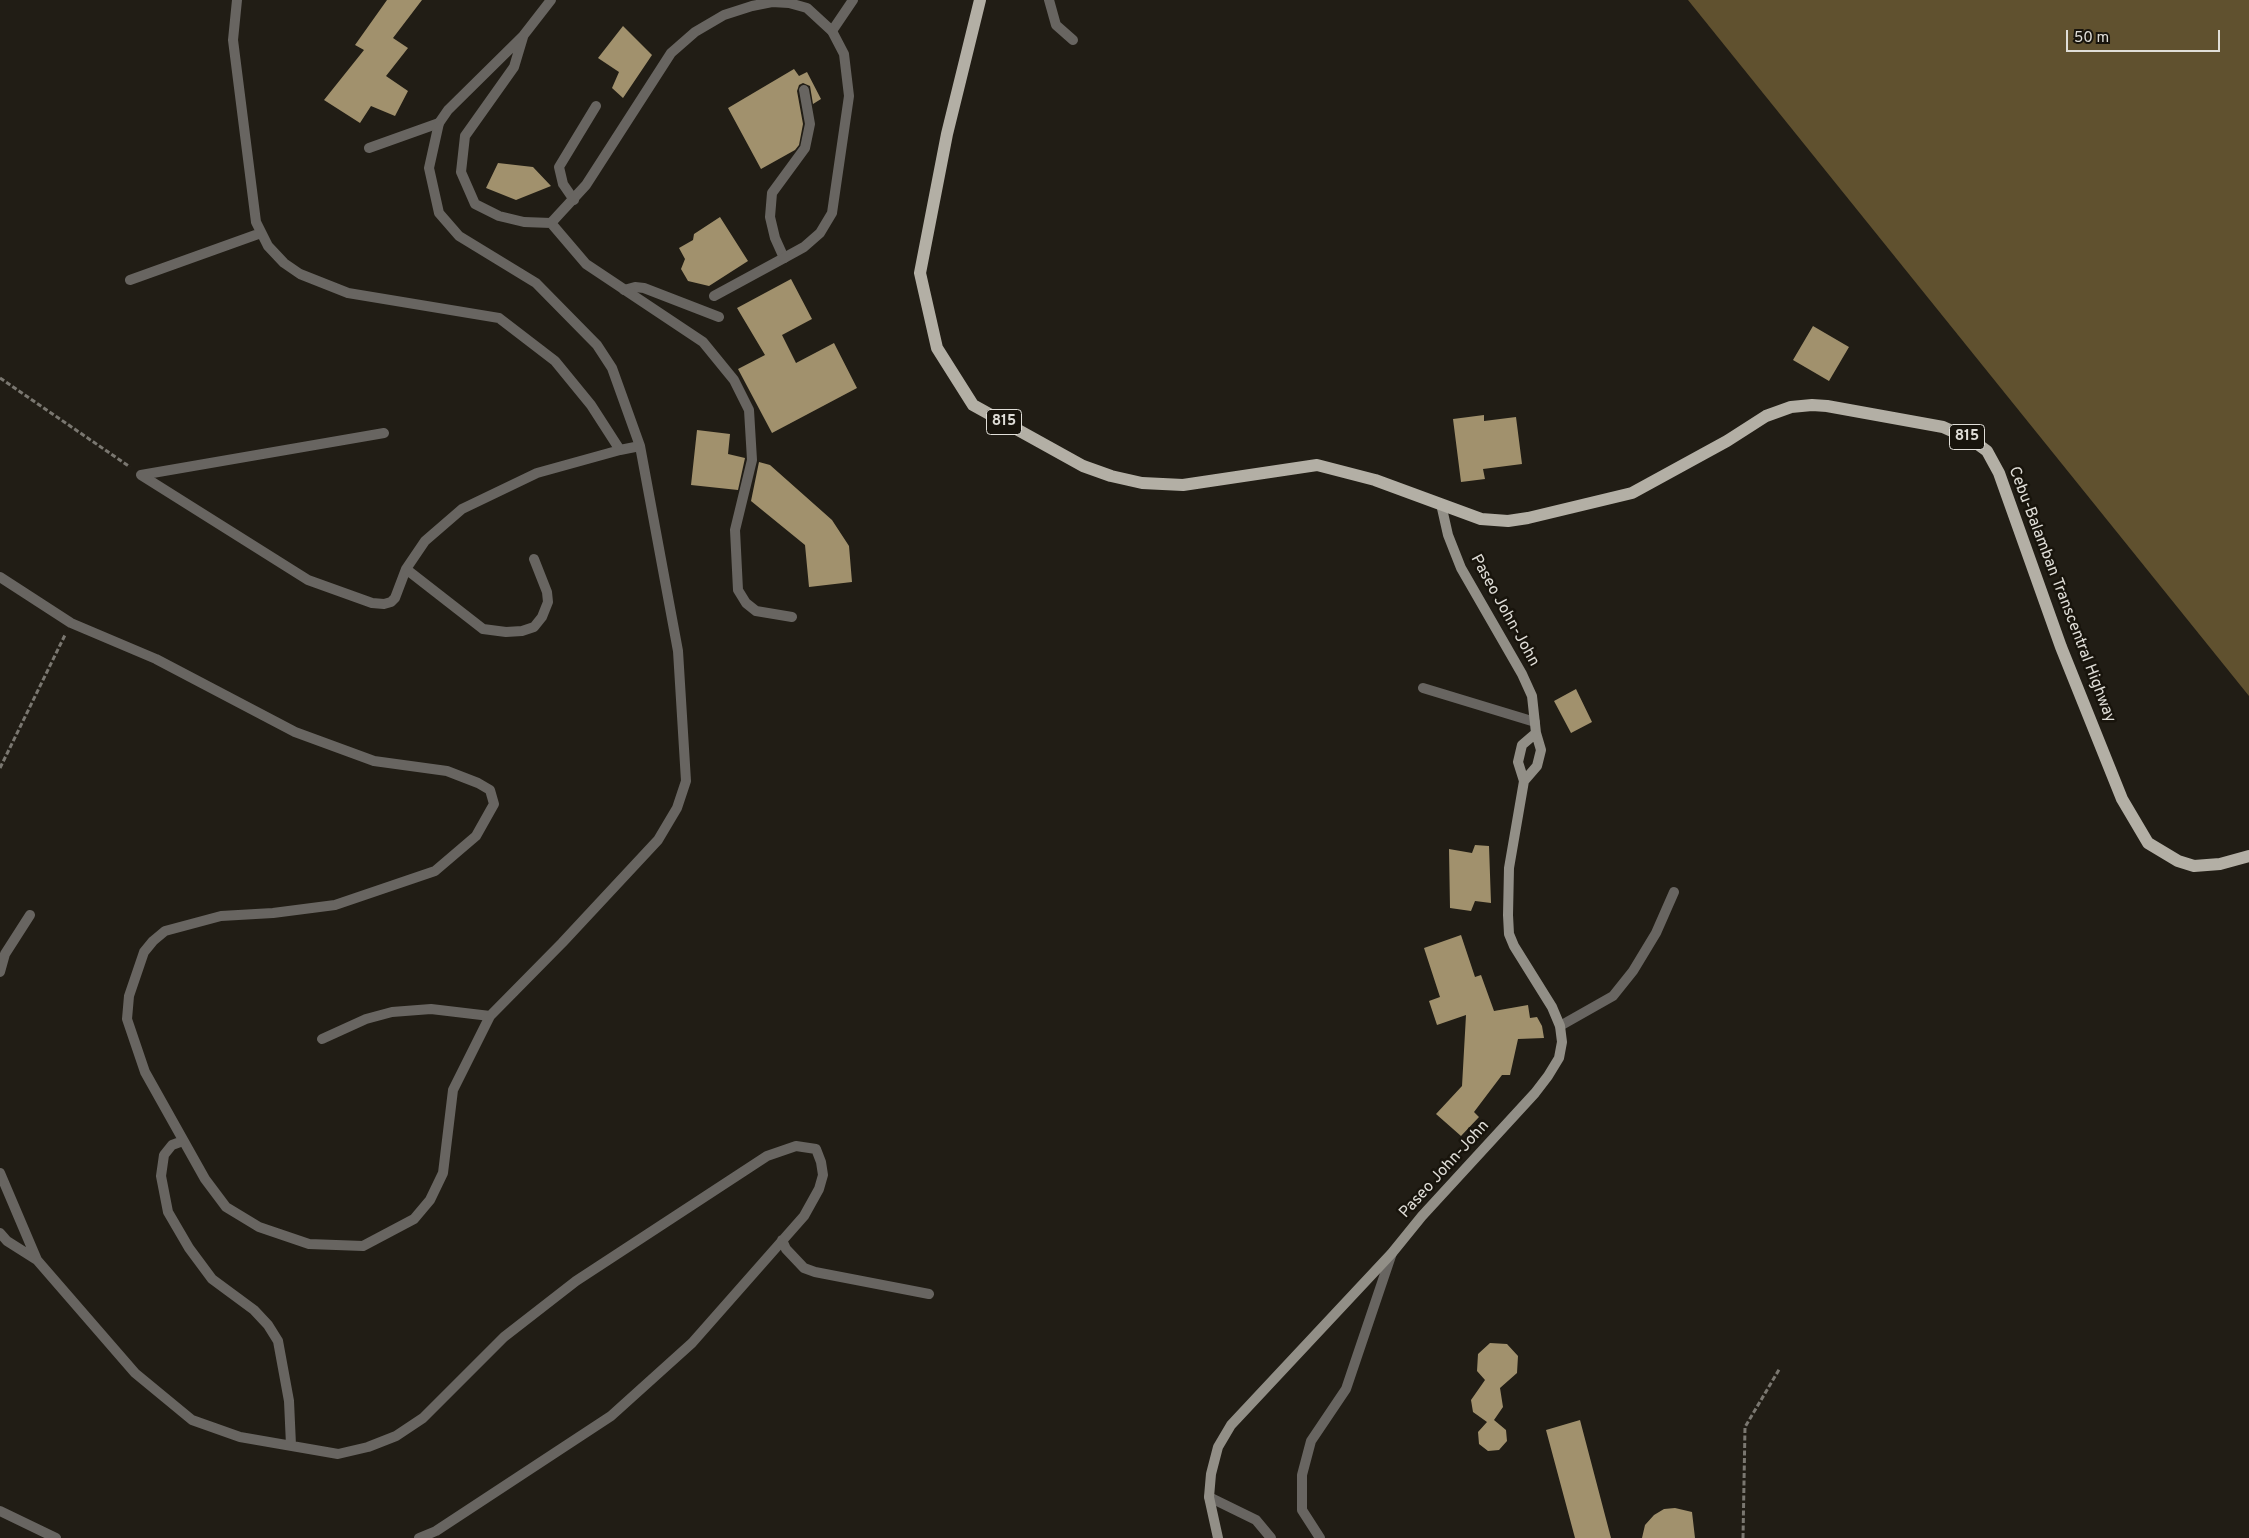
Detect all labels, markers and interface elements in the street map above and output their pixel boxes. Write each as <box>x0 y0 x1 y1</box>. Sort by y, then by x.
scale bar <box>2069 20 2223 52</box>
text: 50 m <box>2074 29 2109 48</box>
road number: 815 <box>986 410 1022 434</box>
road number: 815 <box>1950 424 1984 450</box>
street label: Cebu-Balamban Transcentral Highway <box>2003 464 2119 726</box>
street label: Paseo John-John <box>1465 552 1543 670</box>
street label: Paseo John-John <box>1396 1117 1494 1223</box>

